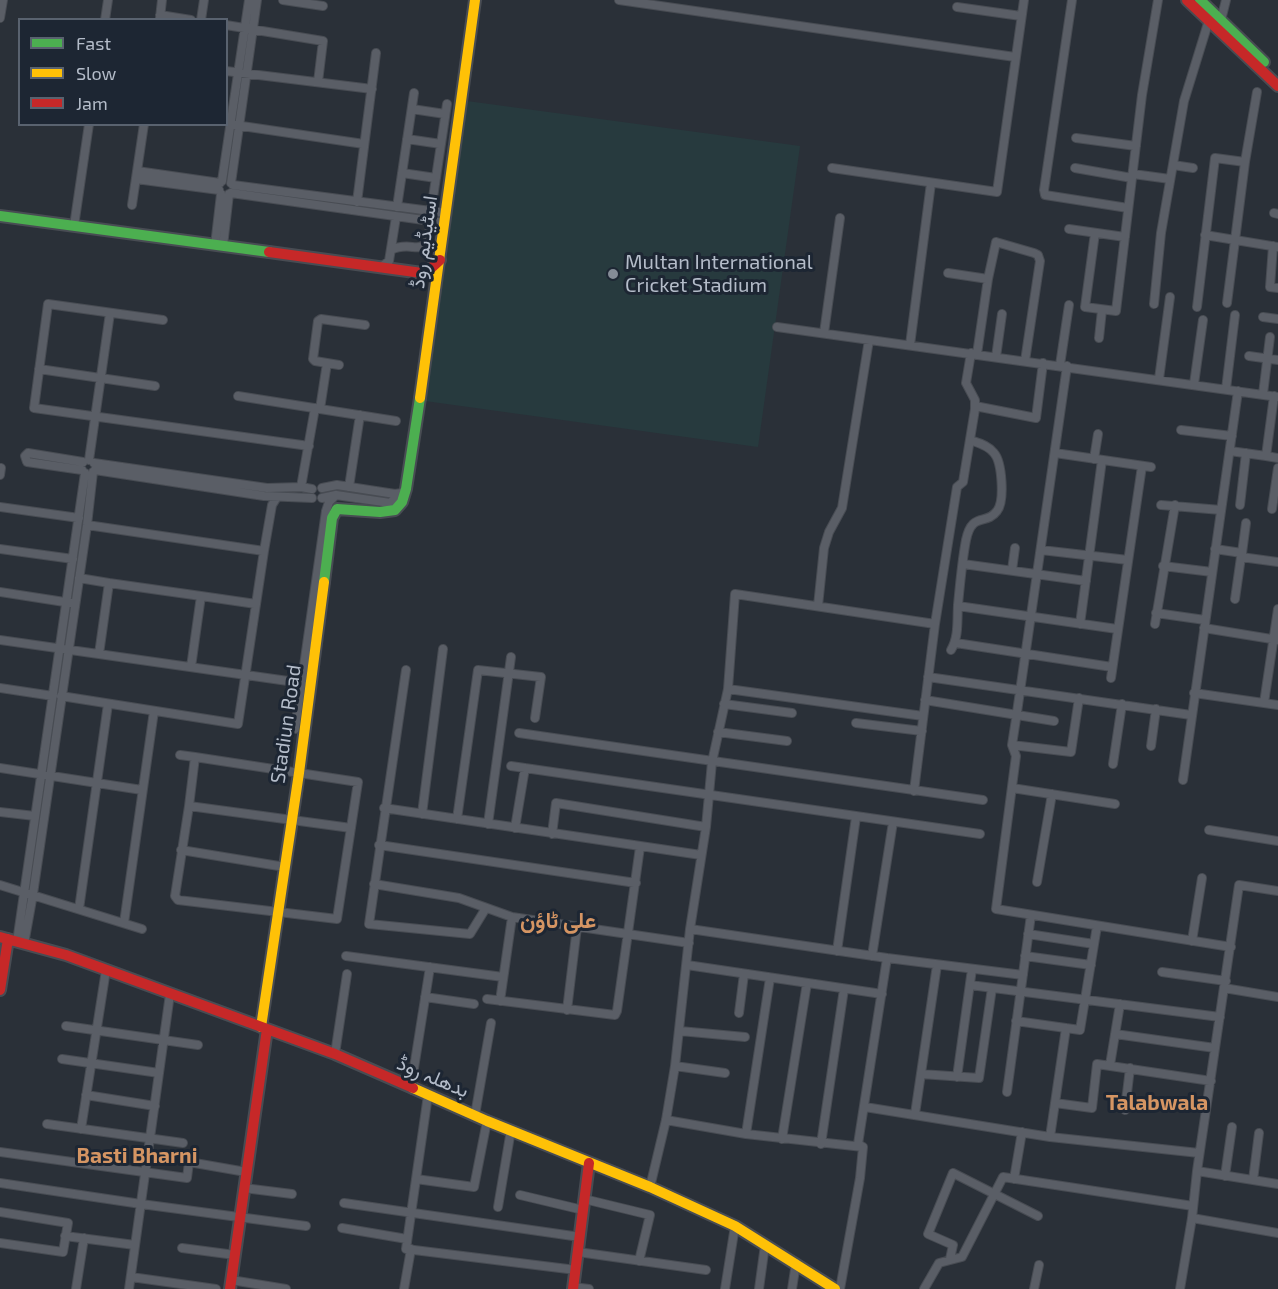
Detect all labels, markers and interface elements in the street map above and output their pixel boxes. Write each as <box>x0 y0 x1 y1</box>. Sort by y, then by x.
legend <box>18 18 228 126</box>
text: Fast <box>76 32 111 54</box>
text: Slow <box>76 62 116 84</box>
text: Jam <box>76 92 108 114</box>
street label: اسٹیڈیم روڈ <box>406 194 442 290</box>
place label: Multan International Cricket Stadium <box>625 250 813 297</box>
marker: Multan International Cricket Stadium <box>606 267 620 281</box>
street label: Stadiun Road <box>266 663 306 785</box>
district label: علی ٹاؤن <box>520 908 596 934</box>
street label: بدھلہ روڈ <box>394 1051 472 1103</box>
district label: Talabwala <box>1106 1090 1208 1116</box>
district label: Basti Bharni <box>77 1143 197 1169</box>

